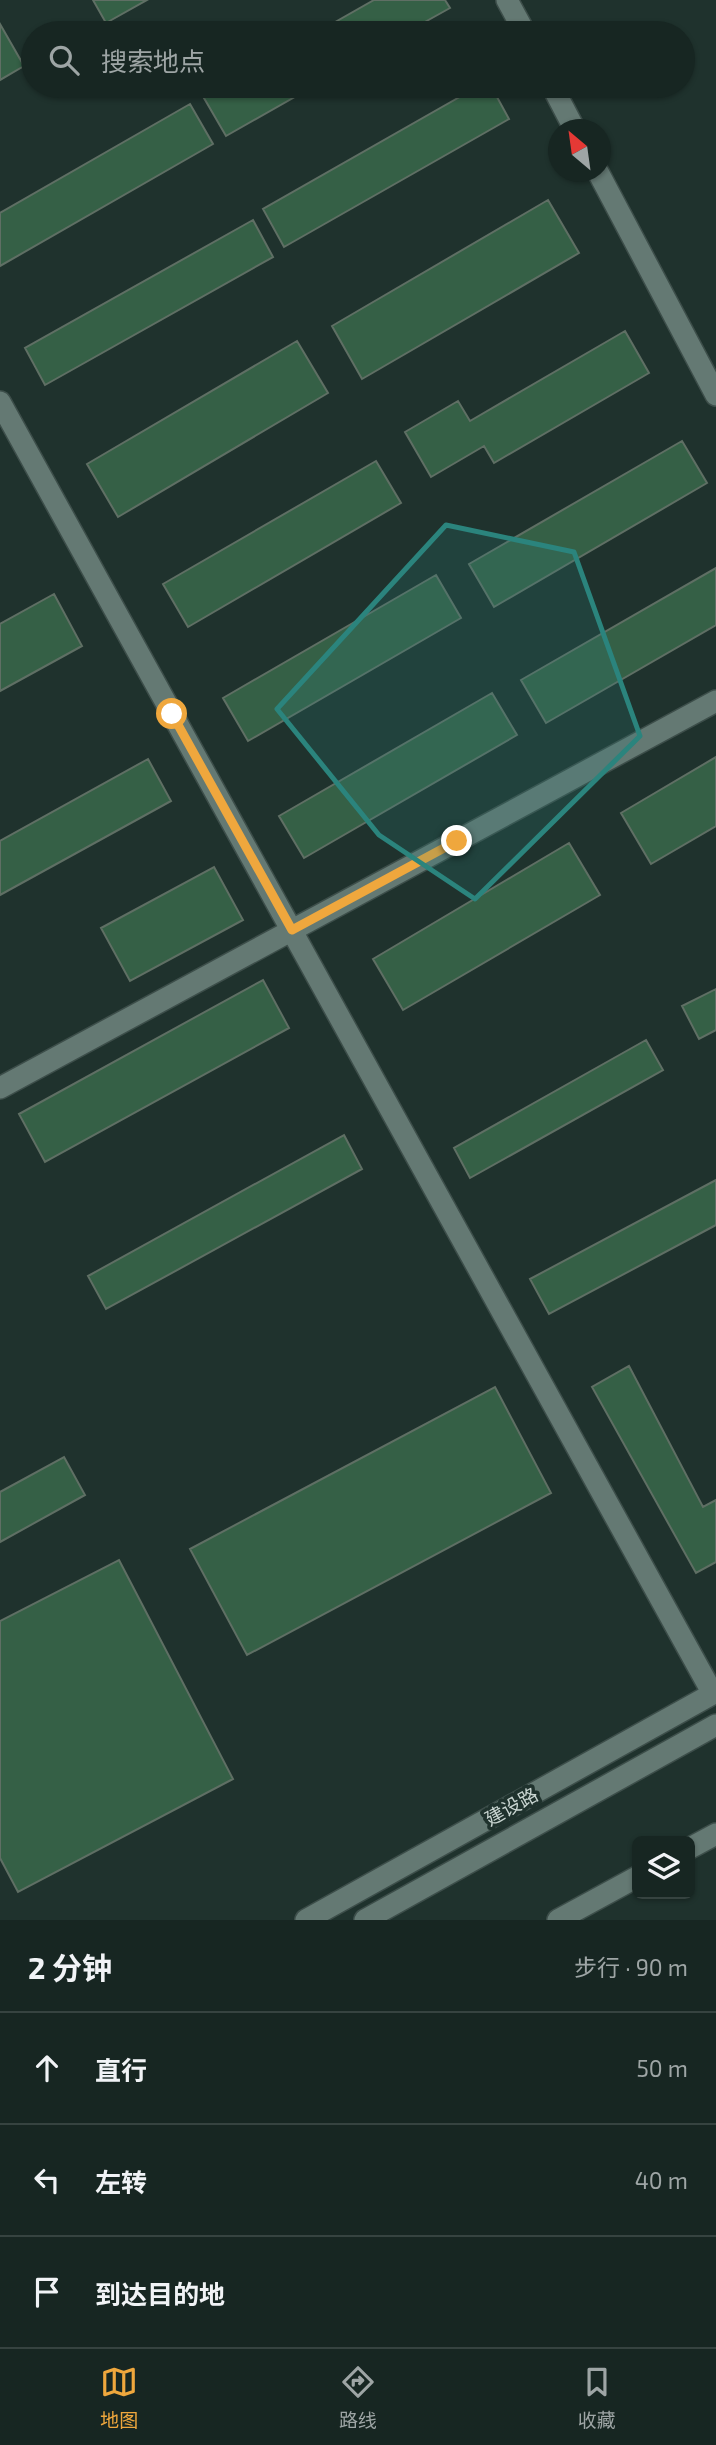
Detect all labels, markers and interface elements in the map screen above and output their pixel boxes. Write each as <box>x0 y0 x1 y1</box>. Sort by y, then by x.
search box <box>21 21 695 98</box>
icon: search <box>45 41 83 79</box>
text: 搜索地点 <box>101 45 205 76</box>
north arrow <box>548 119 611 182</box>
route start <box>156 698 187 729</box>
route end <box>441 825 472 856</box>
street label: 建设路 <box>480 1782 542 1830</box>
map controls <box>632 1836 695 1899</box>
button: layers <box>632 1836 695 1899</box>
text: 2 分钟 <box>28 1949 112 1985</box>
text: 步行 · 90 m <box>574 1953 688 1981</box>
icon: ahead <box>28 2049 66 2087</box>
text: 直行 <box>95 2054 147 2085</box>
text: 50 m <box>637 2054 688 2082</box>
icon: left <box>28 2161 66 2199</box>
text: 左转 <box>95 2166 147 2197</box>
text: 40 m <box>635 2166 688 2194</box>
icon: arrive <box>28 2273 66 2311</box>
text: 到达目的地 <box>95 2278 225 2309</box>
tab: 地图 <box>100 2363 138 2432</box>
tab: 路线 <box>339 2363 377 2432</box>
tab: 收藏 <box>578 2363 616 2432</box>

